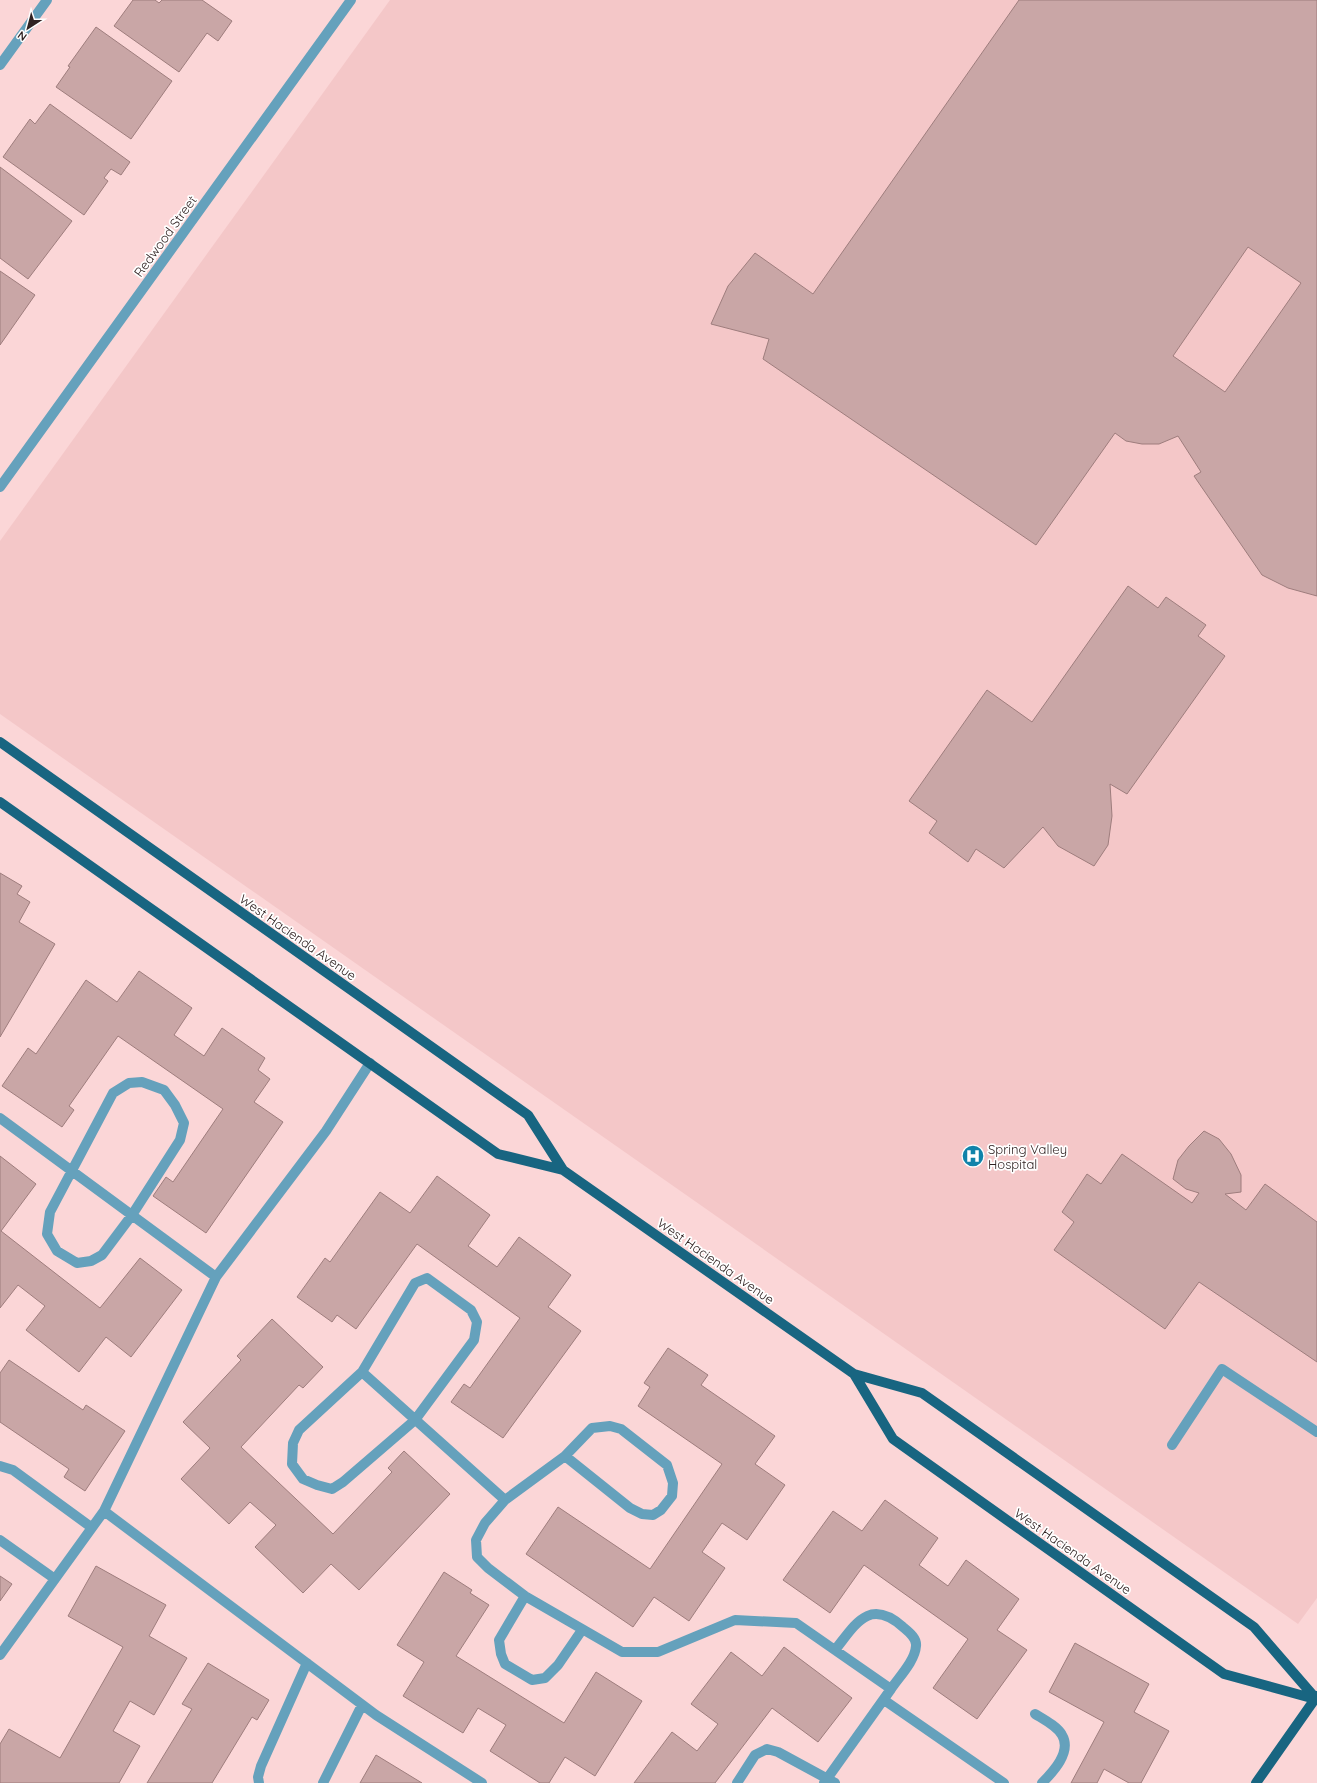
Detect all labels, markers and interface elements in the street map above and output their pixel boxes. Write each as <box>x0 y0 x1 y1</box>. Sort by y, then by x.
north arrow <box>8 8 48 48</box>
text: N <box>15 28 30 44</box>
street label: Redwood Street <box>130 192 200 280</box>
street label: West Hacienda Avenue <box>236 891 360 983</box>
place label: Spring Valley Hospital <box>988 1141 1067 1172</box>
hospital icon: Spring Valley Hospital <box>960 1143 986 1169</box>
street label: West Hacienda Avenue <box>654 1215 778 1307</box>
street label: West Hacienda Avenue <box>1011 1505 1135 1597</box>

